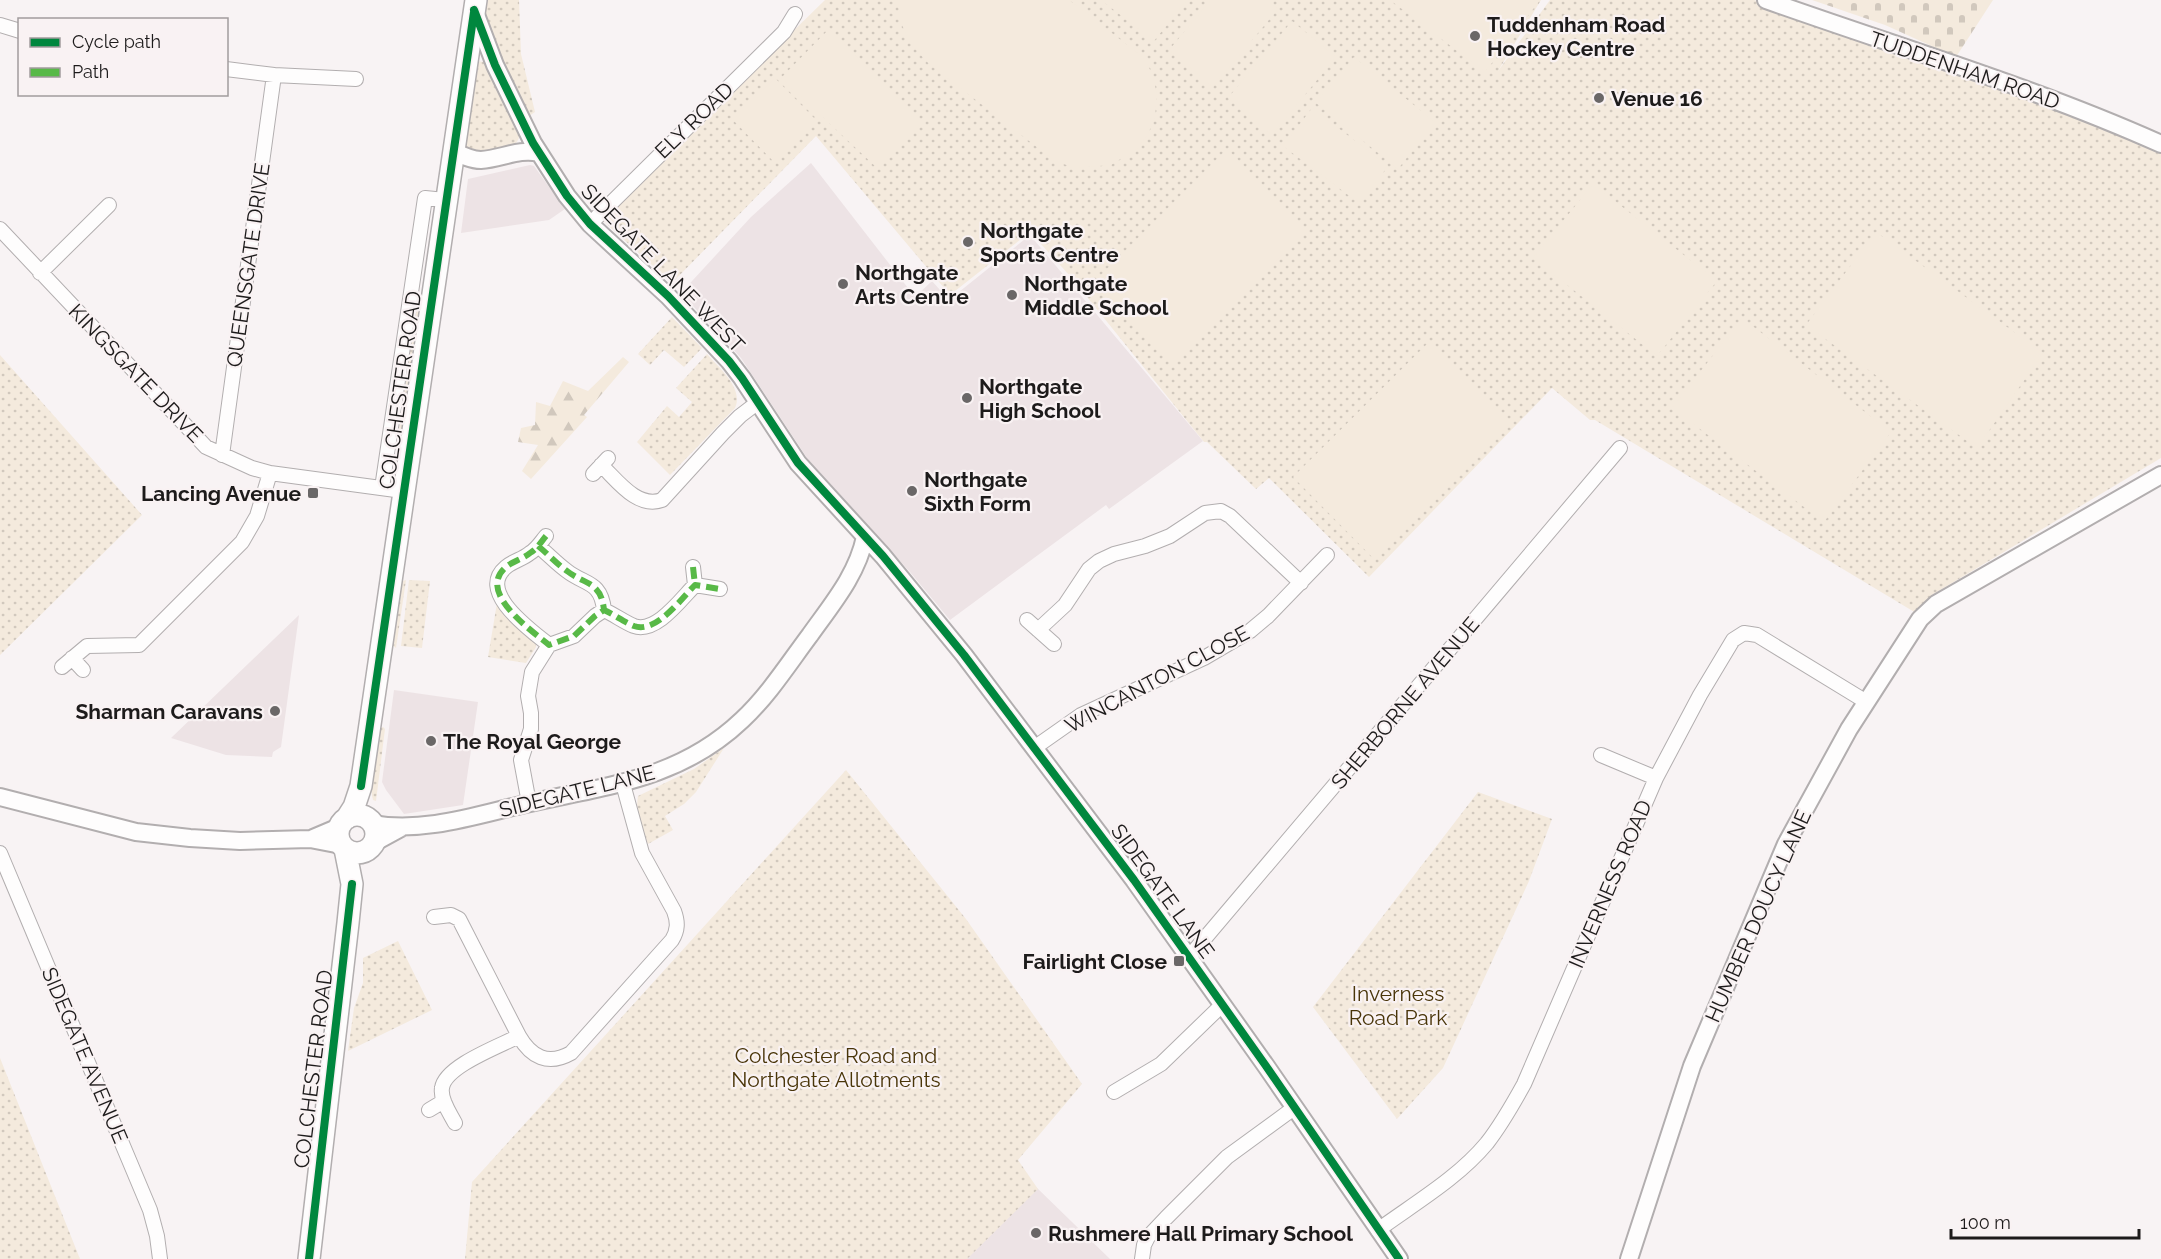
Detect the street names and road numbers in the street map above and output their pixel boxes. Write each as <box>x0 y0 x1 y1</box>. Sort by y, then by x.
street label: TUDDENHAM ROAD <box>1867 26 2063 114</box>
street label: ELY ROAD <box>650 77 738 163</box>
street label: QUEENSGATE DRIVE <box>221 161 275 369</box>
street label: SIDEGATE LANE WEST <box>576 179 750 358</box>
street label: COLCHESTER ROAD <box>374 289 426 491</box>
street label: KINGSGATE DRIVE <box>64 299 208 447</box>
street label: SHERBORNE AVENUE <box>1326 612 1484 794</box>
street label: WINCANTON CLOSE <box>1061 620 1253 738</box>
street label: SIDEGATE LANE <box>497 760 657 822</box>
street label: INVERNESS ROAD <box>1563 796 1657 972</box>
street label: HUMBER DOUCY LANE <box>1700 806 1816 1026</box>
street label: SIDEGATE LANE <box>1106 819 1220 963</box>
street label: SIDEGATE AVENUE <box>37 963 133 1147</box>
street label: COLCHESTER ROAD <box>288 968 338 1170</box>

